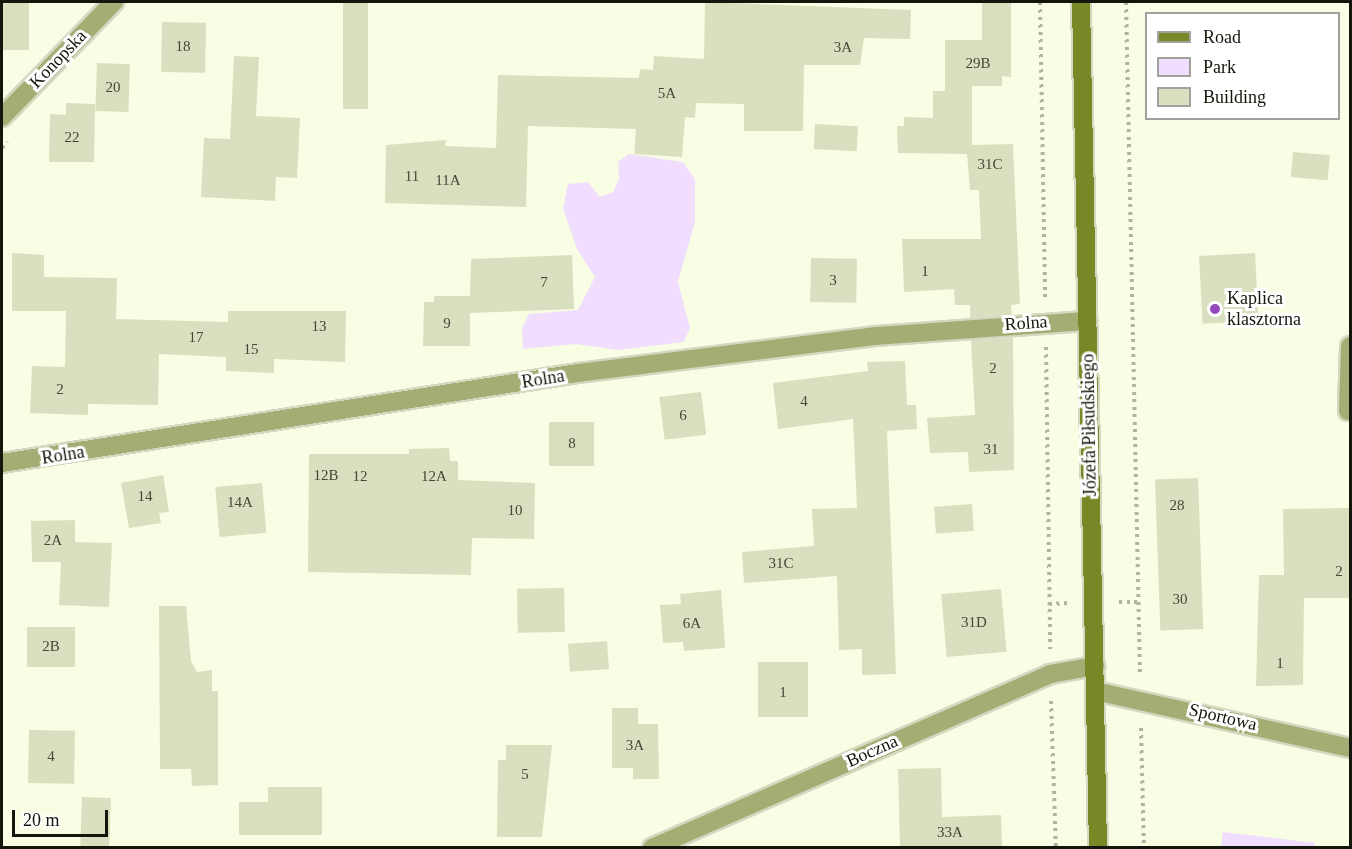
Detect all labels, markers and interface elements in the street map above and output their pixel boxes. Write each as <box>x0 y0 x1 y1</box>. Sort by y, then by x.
legend <box>1145 12 1340 120</box>
street label: Konopska <box>25 25 91 93</box>
text: Road <box>1203 27 1241 47</box>
house number: 18 <box>176 38 190 56</box>
house number: 3A <box>834 39 852 57</box>
house number: 29B <box>965 55 991 73</box>
text: Park <box>1203 57 1236 77</box>
house number: 20 <box>106 79 120 97</box>
house number: 5A <box>658 85 676 103</box>
text: Building <box>1203 87 1266 107</box>
house number: 22 <box>64 129 80 147</box>
house number: 31C <box>977 156 1003 174</box>
house number: 11 <box>405 168 419 186</box>
house number: 11A <box>435 172 461 190</box>
house number: 1 <box>921 263 929 281</box>
house number: 3 <box>829 272 837 290</box>
house number: 7 <box>540 274 548 292</box>
place label: Kaplica klasztorna <box>1227 288 1301 330</box>
marker: Kaplica klasztorna <box>1208 302 1222 316</box>
street label: Rolna <box>1004 311 1048 335</box>
house number: 9 <box>443 315 451 333</box>
house number: 13 <box>312 318 326 336</box>
house number: 17 <box>188 329 204 347</box>
house number: 15 <box>244 341 258 359</box>
street label: Józefa Piłsudskiego <box>1077 354 1101 496</box>
house number: 2 <box>989 360 997 378</box>
street label: Rolna <box>520 365 566 393</box>
house number: 2 <box>56 381 64 399</box>
house number: 4 <box>800 393 808 411</box>
house number: 6 <box>679 407 687 425</box>
house number: 8 <box>568 435 576 453</box>
street label: Rolna <box>40 441 86 469</box>
house number: 31 <box>984 441 998 459</box>
house number: 12B <box>313 467 339 485</box>
house number: 12 <box>352 468 368 486</box>
house number: 12A <box>421 468 447 486</box>
house number: 14 <box>138 488 152 506</box>
house number: 14A <box>227 494 253 512</box>
house number: 28 <box>1170 497 1184 515</box>
house number: 10 <box>508 502 522 520</box>
house number: 2A <box>44 532 62 550</box>
house number: 31C <box>768 555 794 573</box>
house number: 2 <box>1335 563 1343 581</box>
house number: 30 <box>1172 591 1188 609</box>
house number: 31D <box>961 614 987 632</box>
house number: 6A <box>683 615 701 633</box>
house number: 2B <box>42 638 60 656</box>
house number: 1 <box>1276 655 1284 673</box>
house number: 1 <box>779 684 787 702</box>
street label: Sportowa <box>1187 699 1259 735</box>
street label: Boczna <box>843 730 901 772</box>
house number: 3A <box>626 737 644 755</box>
house number: 4 <box>47 748 55 766</box>
house number: 5 <box>521 766 529 784</box>
scale bar <box>15 798 111 836</box>
text: 20 m <box>23 810 60 830</box>
house number: 33A <box>937 824 963 842</box>

